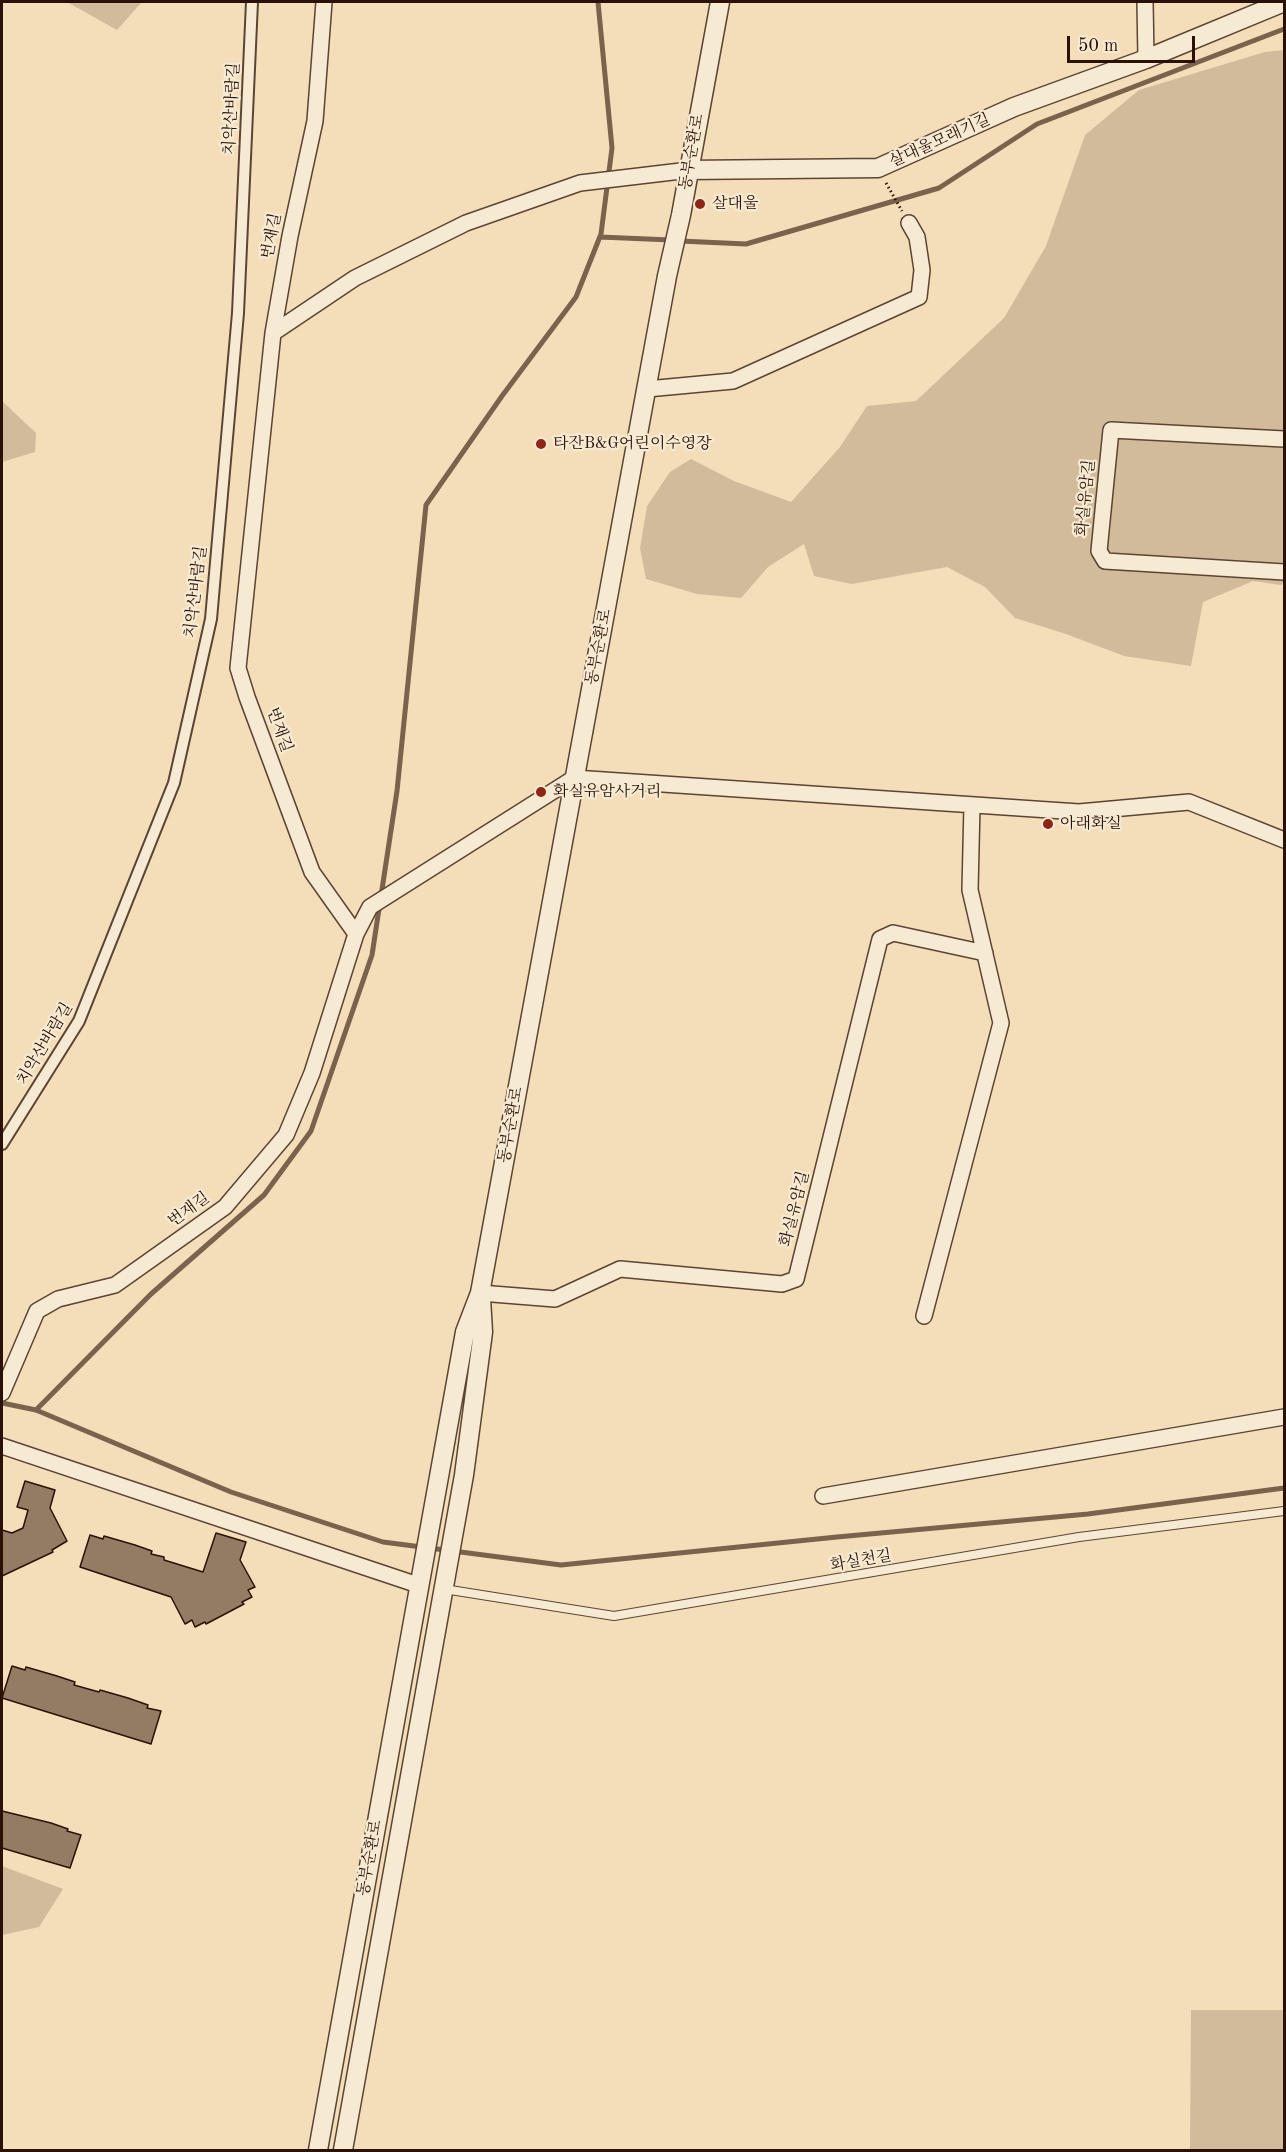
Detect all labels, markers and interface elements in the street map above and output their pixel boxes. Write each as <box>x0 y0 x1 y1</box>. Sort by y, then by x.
scale bar <box>1070 24 1198 62</box>
text: 50 m <box>1078 37 1118 55</box>
street label: 치악산바람길 <box>220 62 244 156</box>
street label: 살대울모래기길 <box>887 110 993 172</box>
street label: 동부순환로 <box>676 112 708 192</box>
place label: 살대울 <box>712 194 758 214</box>
marker: 살대울 <box>693 197 707 211</box>
street label: 번재길 <box>258 211 286 261</box>
place label: 타잔B&G어린이수영장 <box>553 434 712 454</box>
marker: 타잔B&G어린이수영장 <box>534 437 548 451</box>
street label: 화실유암길 <box>1072 459 1100 537</box>
street label: 치악산바람길 <box>181 545 211 639</box>
street label: 동부순환로 <box>582 607 616 687</box>
street label: 번재길 <box>262 705 296 755</box>
place label: 화실유암사거리 <box>553 782 661 802</box>
marker: 화실유암사거리 <box>534 785 548 799</box>
place label: 아래화실 <box>1060 814 1122 834</box>
marker: 아래화실 <box>1041 817 1055 831</box>
street label: 치악산바람길 <box>13 999 77 1089</box>
street label: 동부순환로 <box>495 1085 527 1165</box>
street label: 화실유암길 <box>776 1169 814 1249</box>
street label: 번재길 <box>165 1189 213 1231</box>
street label: 화실천길 <box>829 1546 893 1576</box>
street label: 동부순환로 <box>354 1818 386 1898</box>

